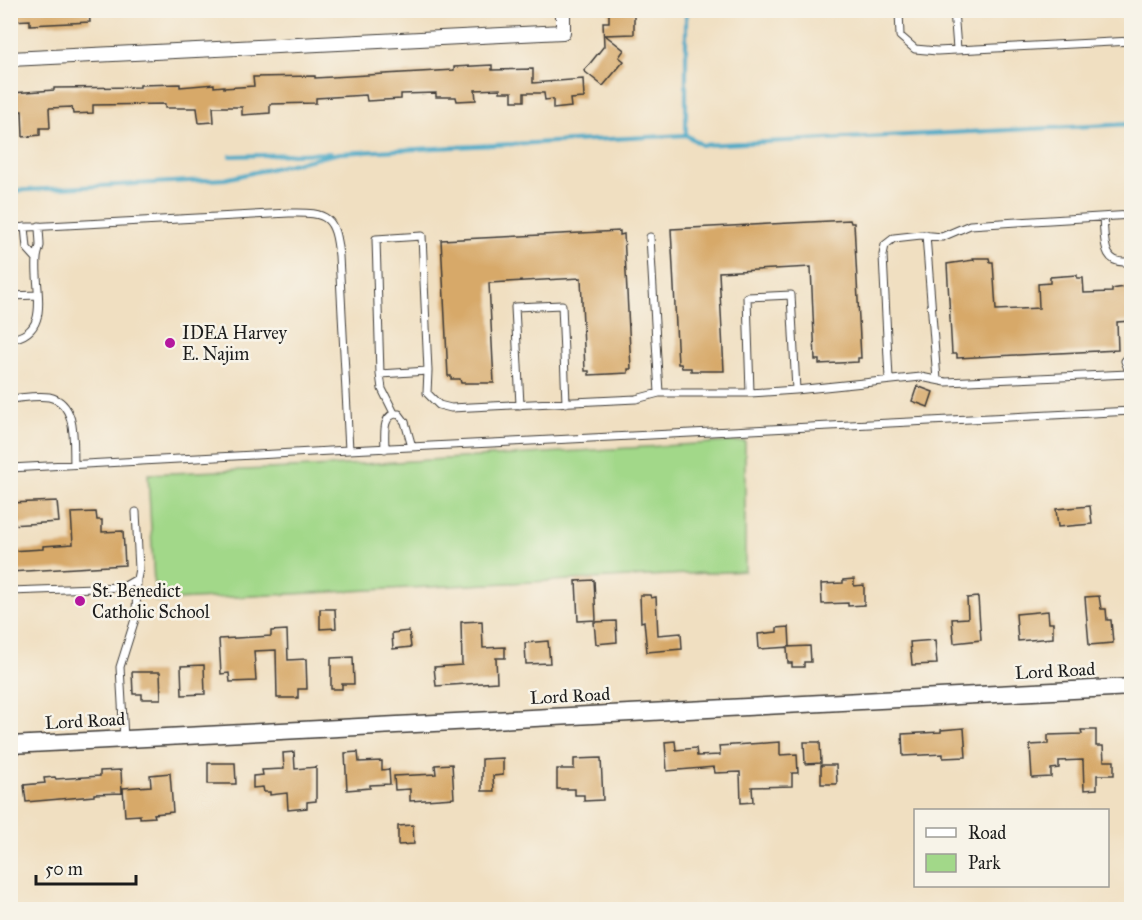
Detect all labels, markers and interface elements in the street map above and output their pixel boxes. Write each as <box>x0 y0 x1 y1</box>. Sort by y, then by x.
place label: IDEA Harvey E. Najim <box>182 322 288 365</box>
marker: IDEA Harvey E. Najim <box>163 336 177 350</box>
place label: St. Benedict Catholic School <box>92 580 210 623</box>
marker: St. Benedict Catholic School <box>73 594 87 608</box>
street label: Lord Road <box>1014 658 1096 684</box>
street label: Lord Road <box>529 683 611 709</box>
street label: Lord Road <box>44 708 126 734</box>
legend <box>914 809 1109 887</box>
text: Road <box>968 822 1006 844</box>
scale bar <box>36 848 136 886</box>
text: Park <box>968 852 1001 874</box>
text: 50 m <box>45 858 83 880</box>

